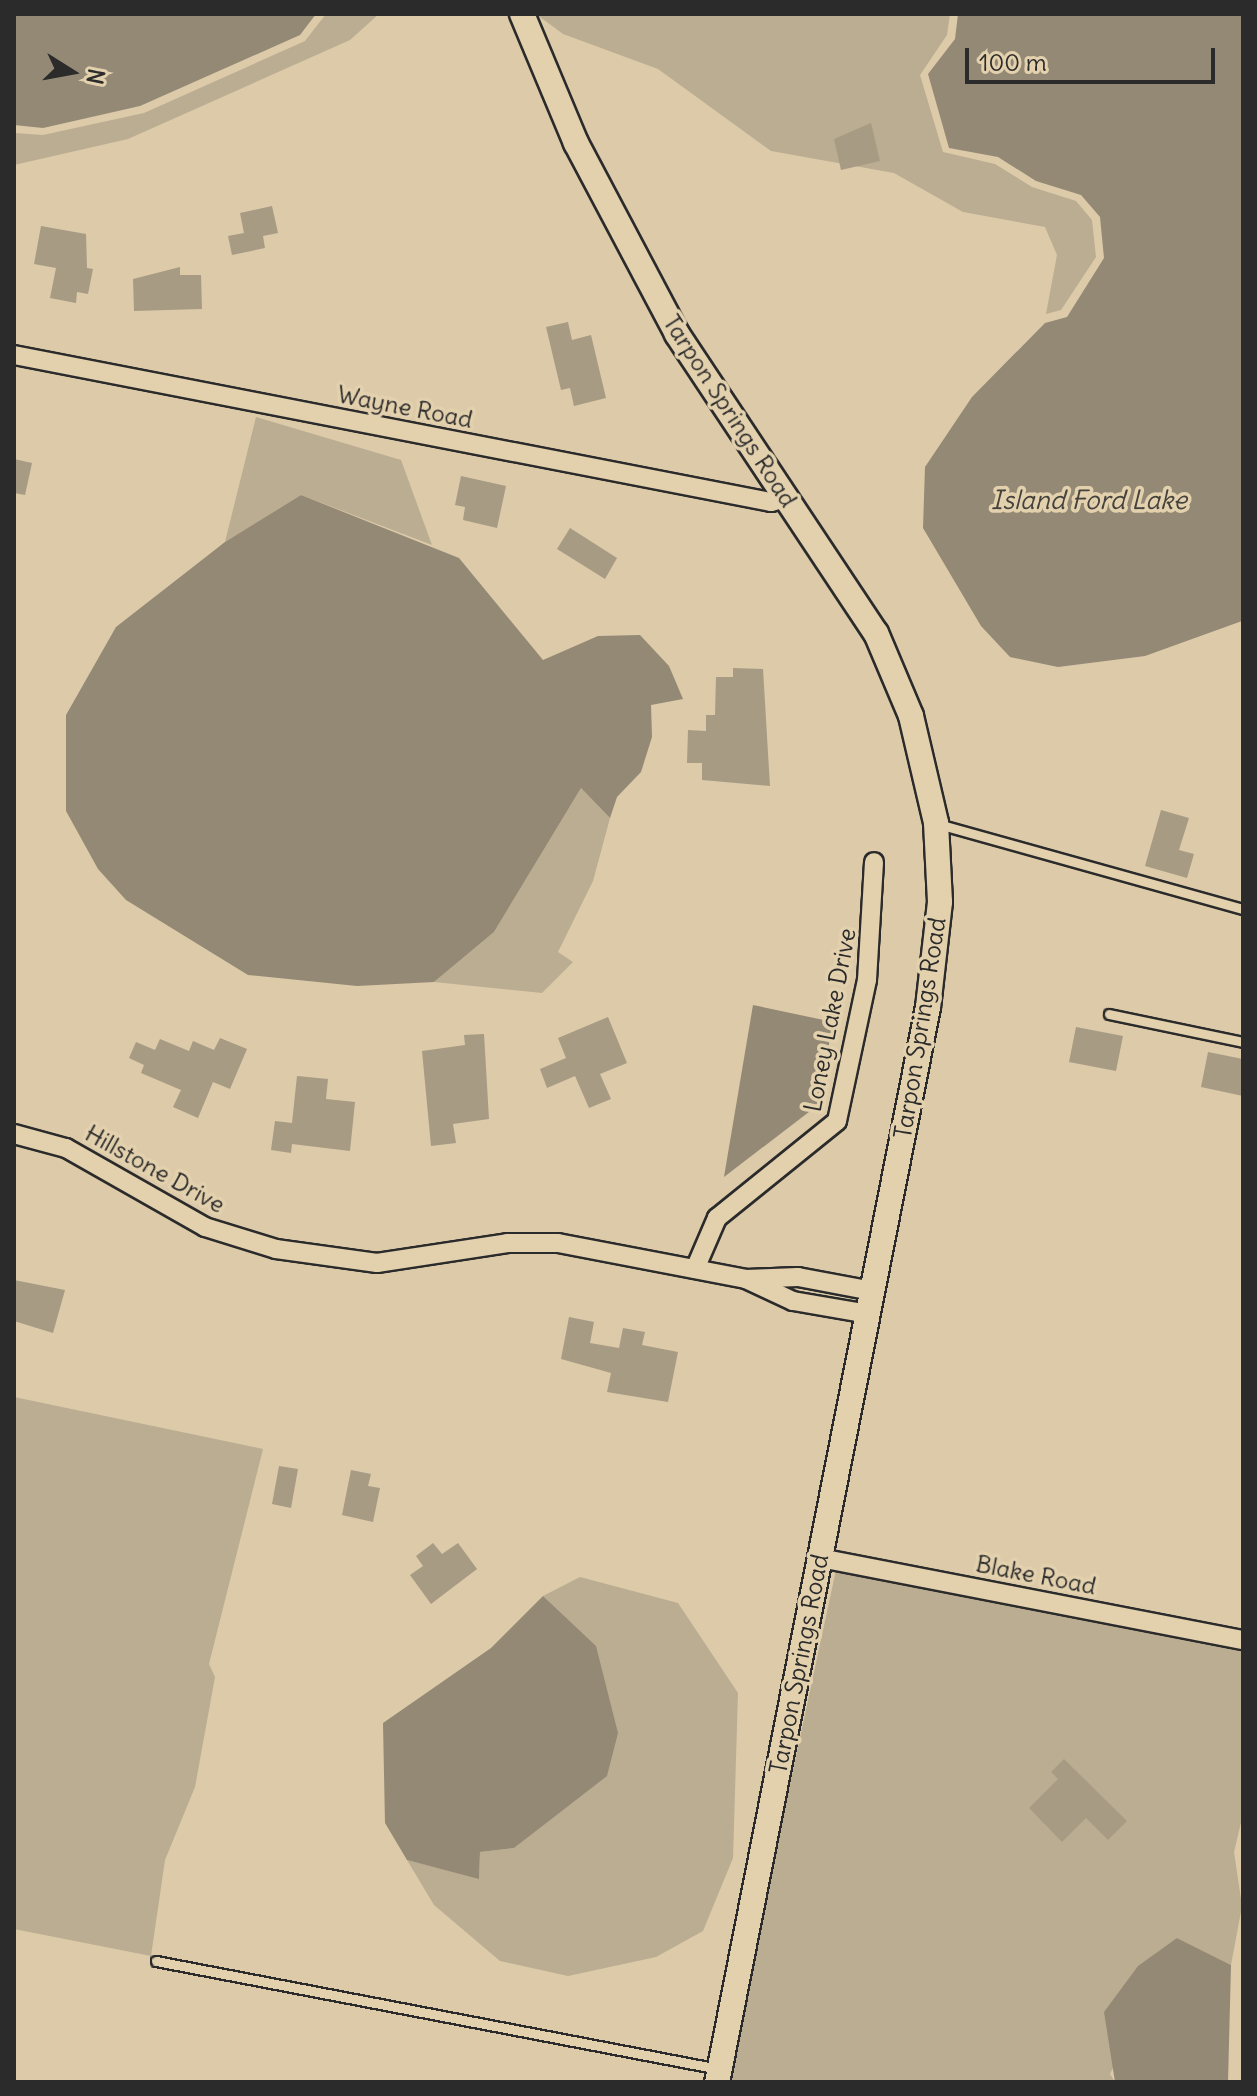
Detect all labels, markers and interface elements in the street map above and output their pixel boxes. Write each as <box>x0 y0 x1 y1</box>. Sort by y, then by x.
north arrow <box>32 32 112 112</box>
scale bar <box>969 32 1219 82</box>
text: 100 m <box>979 47 1047 77</box>
text: N <box>80 66 111 87</box>
street label: Tarpon Springs Road <box>657 309 803 513</box>
street label: Wayne Road <box>335 380 475 434</box>
water label: Island Ford Lake <box>991 484 1187 516</box>
street label: Tarpon Springs Road <box>888 915 952 1141</box>
street label: Loney Lake Drive <box>798 926 862 1114</box>
street label: Hillstone Drive <box>80 1119 230 1219</box>
street label: Blake Road <box>973 1549 1099 1601</box>
street label: Tarpon Springs Road <box>764 1551 834 1777</box>

